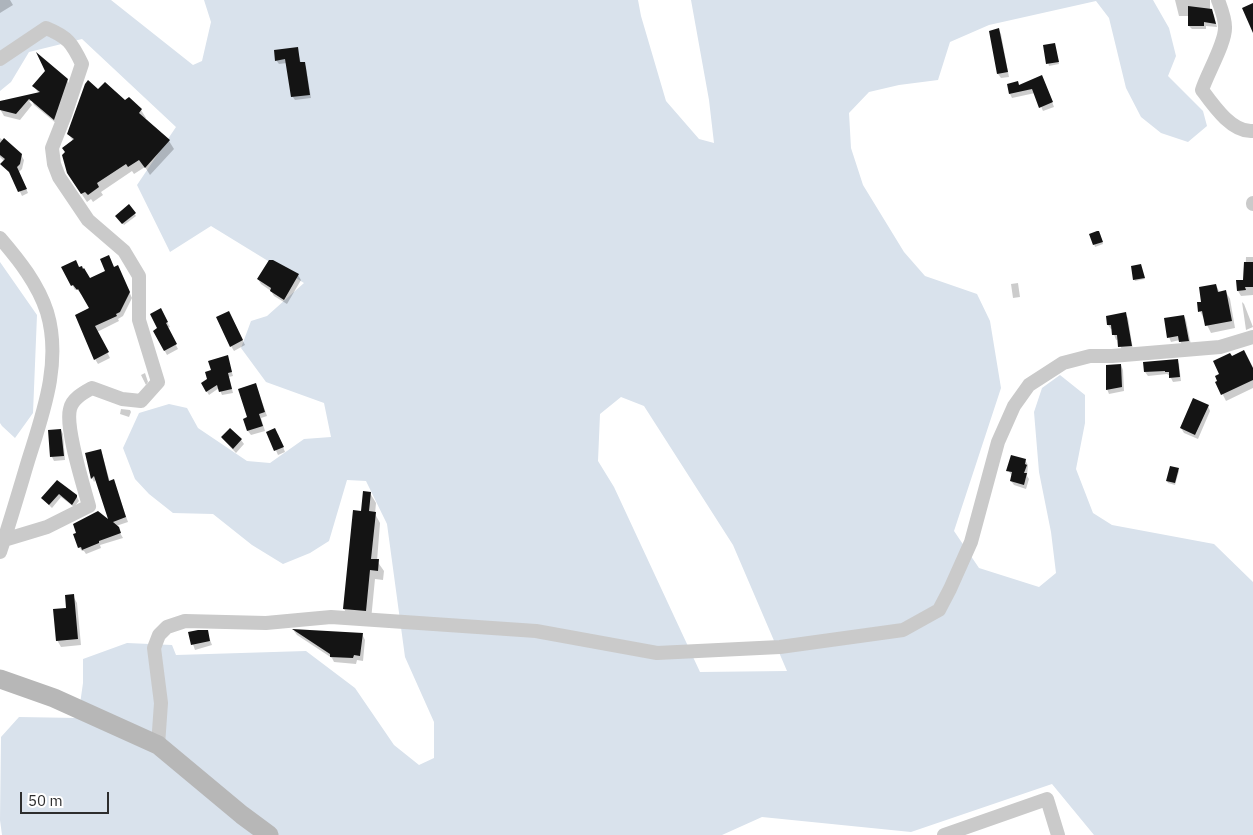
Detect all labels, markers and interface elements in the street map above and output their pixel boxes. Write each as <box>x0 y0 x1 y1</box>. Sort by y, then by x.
scale bar <box>22 782 111 814</box>
text: 50 m <box>28 791 63 810</box>

